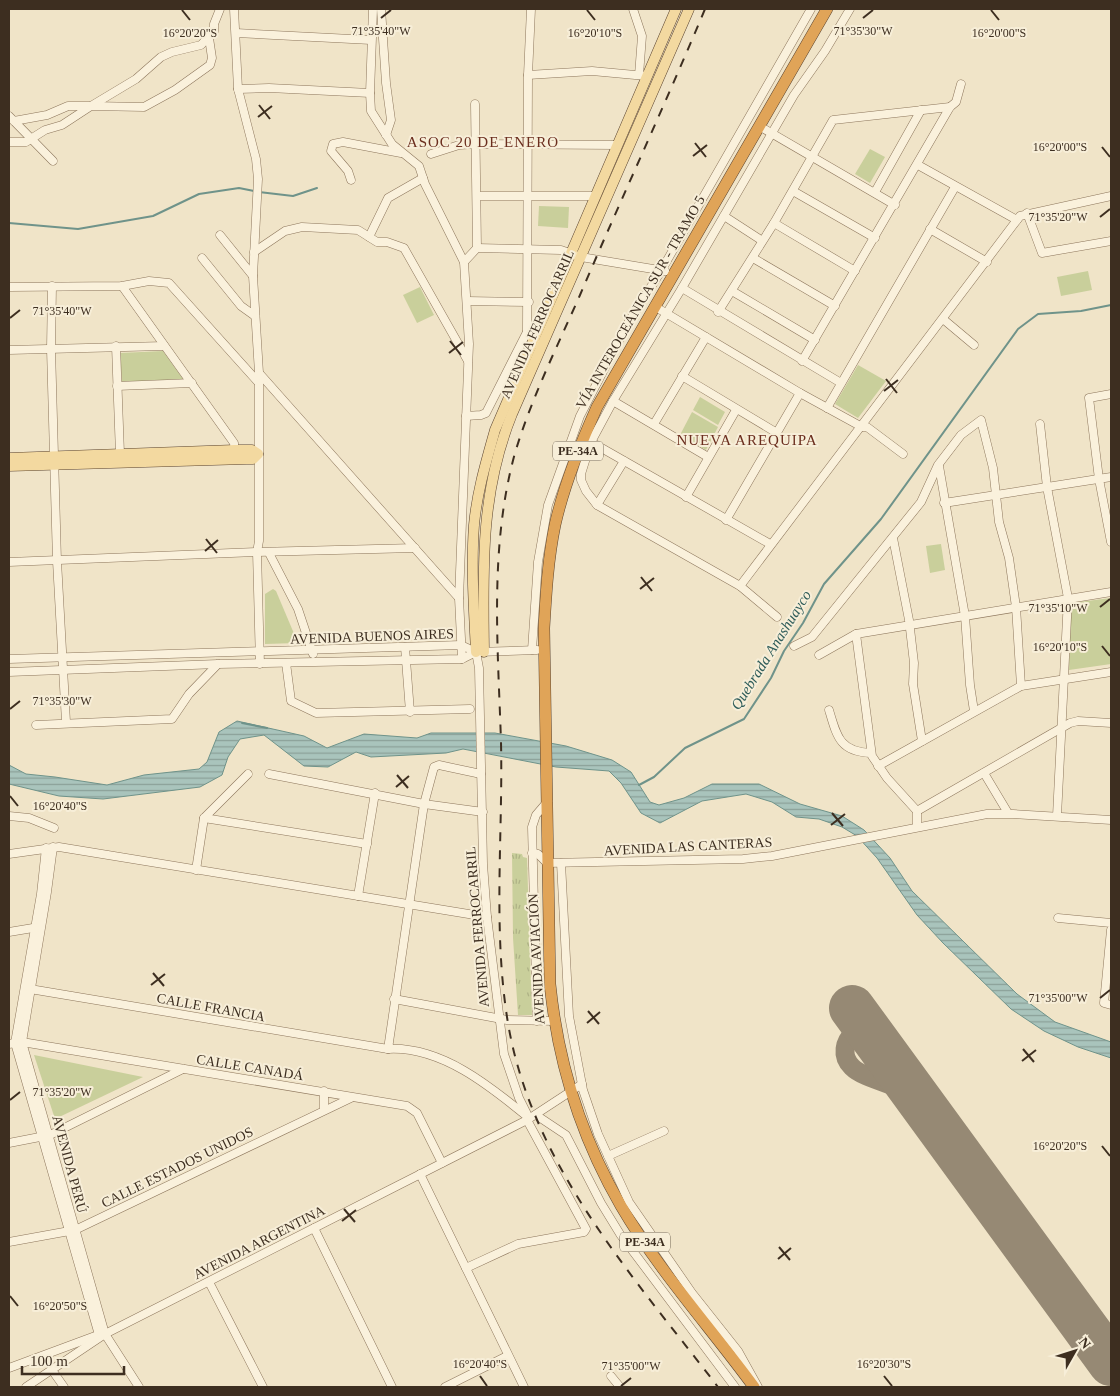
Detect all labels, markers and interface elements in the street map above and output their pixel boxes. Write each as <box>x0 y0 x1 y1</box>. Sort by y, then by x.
text: 71°35'40"W <box>351 24 411 38</box>
text: 71°35'30"W <box>833 24 893 38</box>
text: 16°20'20"S <box>163 26 217 40</box>
text: 16°20'10"S <box>568 26 622 40</box>
text: 16°20'00"S <box>972 26 1026 40</box>
district label: ASOC 20 DE ENERO <box>407 134 559 150</box>
text: 16°20'00"S <box>1033 140 1087 154</box>
street label: VÍA INTEROCEÁNICA SUR - TRAMO 5 <box>572 193 708 411</box>
text: 71°35'20"W <box>1028 210 1088 224</box>
street label: AVENIDA FERROCARRIL <box>498 248 577 401</box>
text: 71°35'40"W <box>32 304 92 318</box>
district label: NUEVA AREQUIPA <box>676 432 818 448</box>
road number: PE-34A <box>553 442 603 461</box>
water label: Quebrada Anashuayco <box>728 587 815 713</box>
text: 71°35'10"W <box>1028 601 1088 615</box>
street label: AVENIDA BUENOS AIRES <box>290 626 454 647</box>
text: 16°20'10"S <box>1033 640 1087 654</box>
text: 71°35'30"W <box>32 694 92 708</box>
text: 16°20'40"S <box>33 799 87 813</box>
street label: AVENIDA LAS CANTERAS <box>603 835 773 858</box>
street label: AVENIDA FERROCARRIL <box>463 846 492 1008</box>
street label: AVENIDA AVIACIÓN <box>525 893 547 1025</box>
street label: CALLE FRANCIA <box>155 991 267 1025</box>
text: 71°35'00"W <box>1028 991 1088 1005</box>
street label: CALLE CANADÁ <box>195 1051 306 1084</box>
text: 71°35'20"W <box>32 1085 92 1099</box>
street label: AVENIDA PERÚ <box>49 1113 91 1215</box>
street label: CALLE ESTADOS UNIDOS <box>99 1124 256 1211</box>
text: 16°20'20"S <box>1033 1139 1087 1153</box>
street label: AVENIDA ARGENTINA <box>191 1202 328 1282</box>
road number: PE-34A <box>620 1232 670 1252</box>
text: 16°20'50"S <box>33 1299 87 1313</box>
north arrow <box>1050 1326 1100 1376</box>
text: N <box>1076 1334 1094 1352</box>
scale bar <box>22 1344 125 1376</box>
text: 100 m <box>30 1353 68 1369</box>
text: 16°20'40"S <box>453 1357 507 1371</box>
text: 16°20'30"S <box>857 1357 911 1371</box>
text: 71°35'00"W <box>601 1359 661 1373</box>

